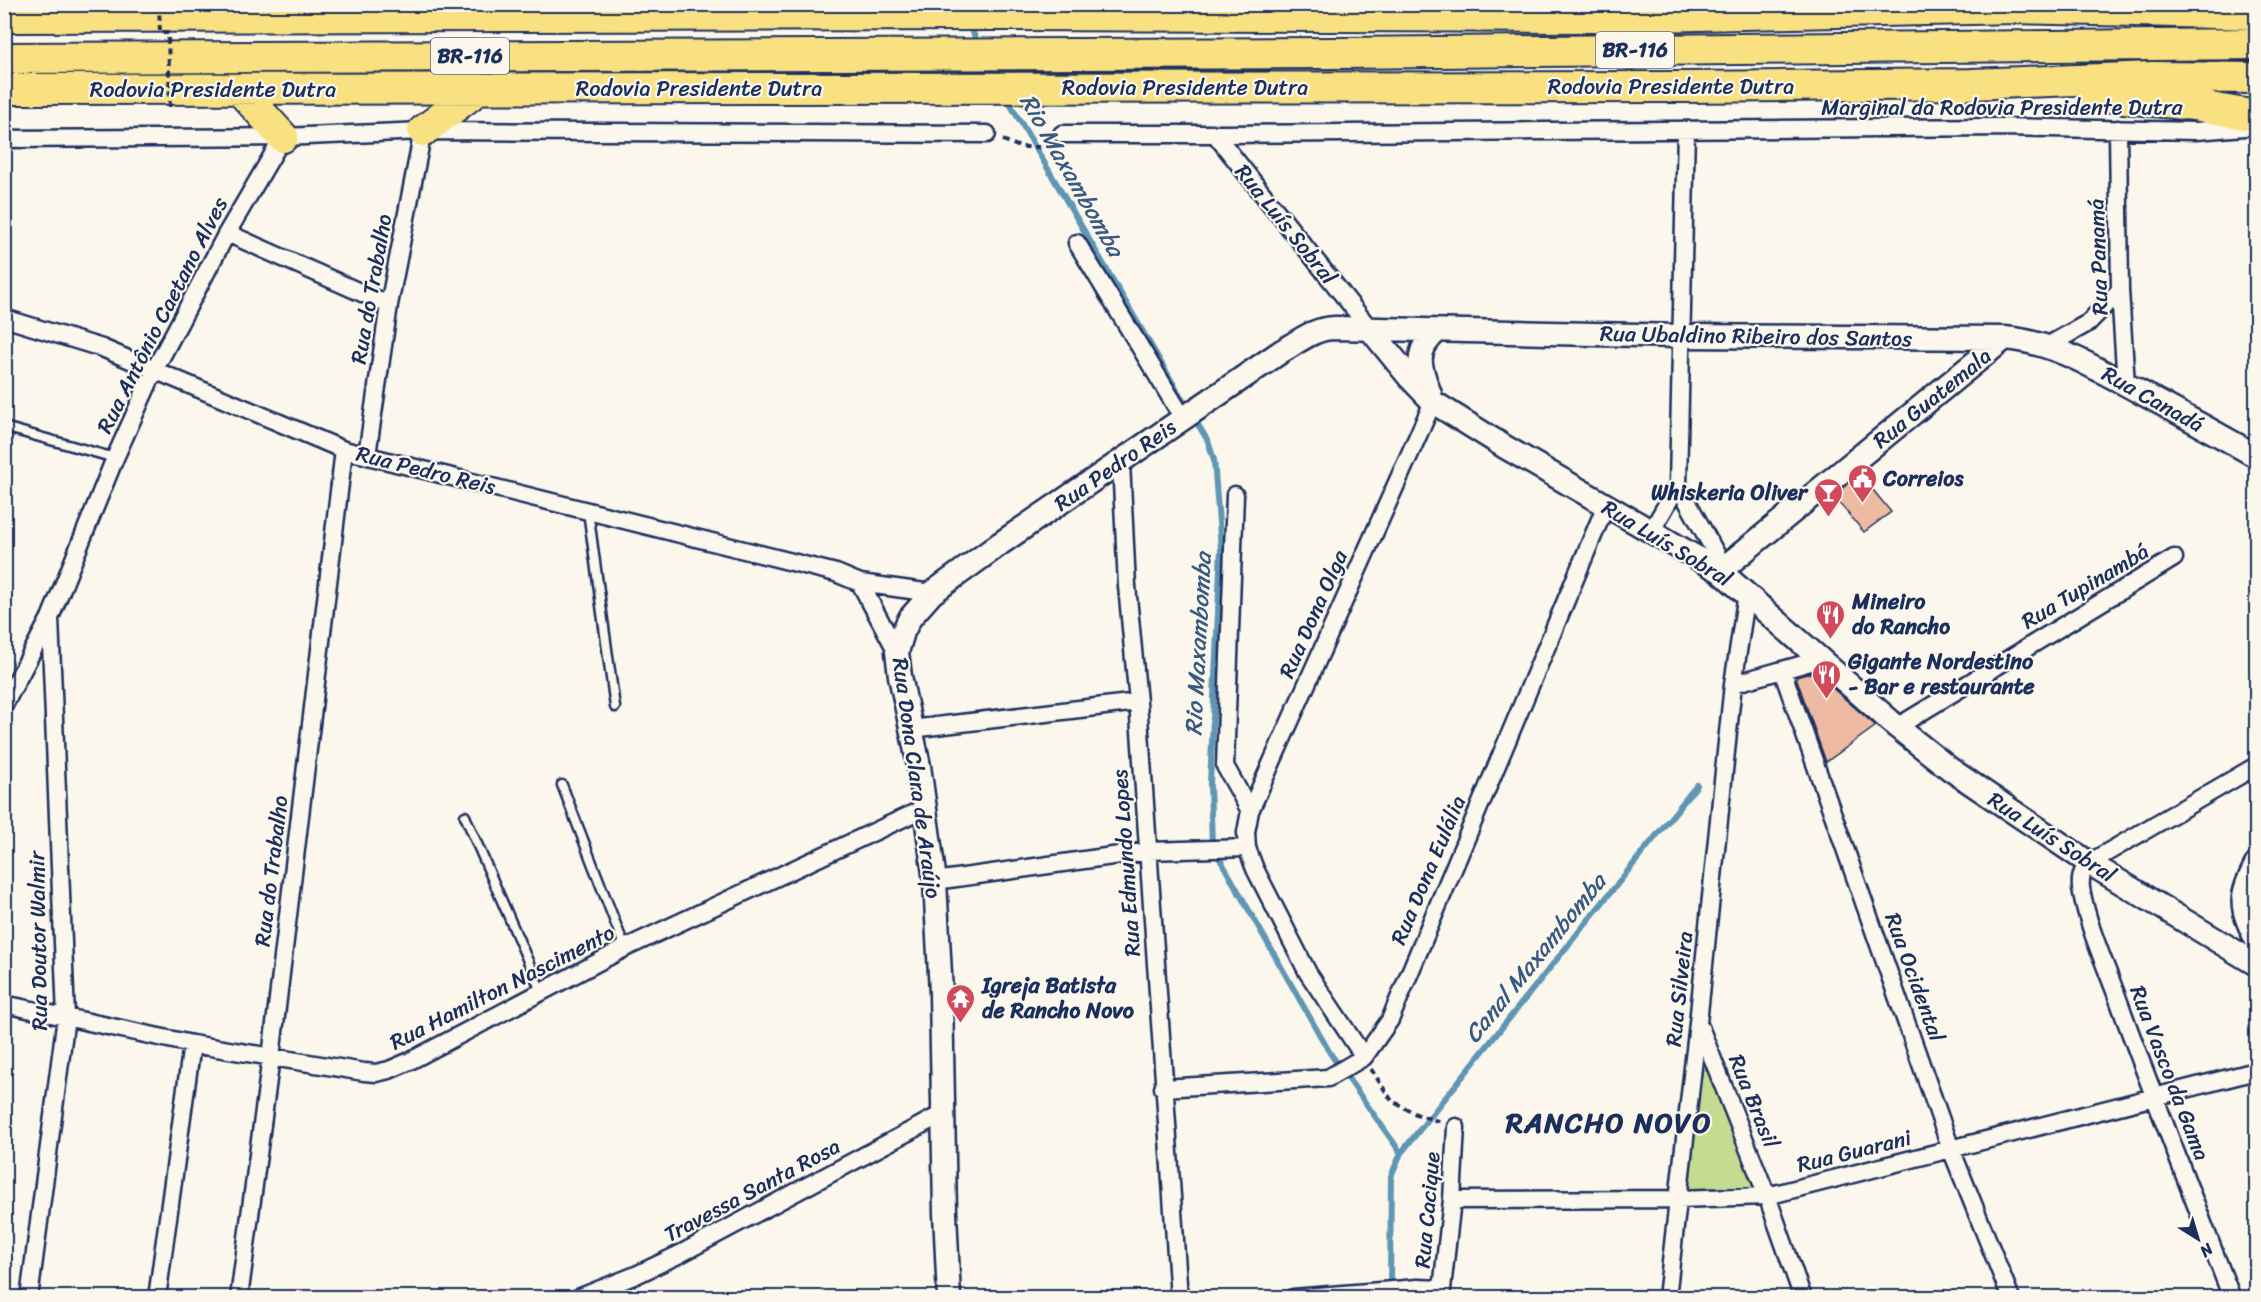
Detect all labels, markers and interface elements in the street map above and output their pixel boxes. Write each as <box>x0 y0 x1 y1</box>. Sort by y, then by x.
road number: BR-116 <box>1596 32 1674 68</box>
road number: BR-116 <box>431 38 509 74</box>
street label: Rodovia Presidente Dutra <box>1548 67 1794 106</box>
street label: Rodovia Presidente Dutra <box>1062 68 1308 107</box>
street label: Rodovia Presidente Dutra <box>576 69 822 108</box>
street label: Rodovia Presidente Dutra <box>90 70 336 109</box>
water label: Rio Maxambomba <box>1008 85 1137 267</box>
street label: Marginal da Rodovia Presidente Dutra <box>1821 88 2184 127</box>
street label: Rua Luís Sobral <box>1225 155 1348 294</box>
street label: Rua Antônio Caetano Alves <box>85 189 239 440</box>
street label: Rua Panamá <box>2076 198 2120 316</box>
street label: Rua do Trabalho <box>339 211 403 367</box>
street label: Rua Ubaldino Ribeiro dos Santos <box>1599 314 1913 358</box>
street label: Rua Guatemala <box>1864 337 2000 459</box>
street label: Rua Canadá <box>2094 355 2212 443</box>
street label: Rua Pedro Reis <box>1045 408 1185 522</box>
street label: Rua Pedro Reis <box>352 434 500 506</box>
place label: Correios <box>1882 459 1965 498</box>
public building icon: Correios <box>1846 462 1878 504</box>
place label: Whiskeria Oliver <box>1651 473 1809 512</box>
bar icon: Whiskeria Oliver <box>1812 476 1844 518</box>
street label: Rua Luís Sobral <box>1594 488 1741 598</box>
street label: Rua Tupinambá <box>2013 532 2157 640</box>
street label: Rua Dona Olga <box>1267 543 1359 685</box>
water label: Rio Maxambomba <box>1172 549 1224 737</box>
place label: Mineiro do Rancho <box>1851 582 1950 646</box>
restaurant icon: Mineiro do Rancho <box>1815 598 1847 640</box>
place label: Gigante Nordestino - Bar e restaurante <box>1847 642 2035 706</box>
street label: Rua Dona Clara de Araújo <box>881 655 953 901</box>
restaurant icon: Gigante Nordestino - Bar e restaurante <box>1811 658 1843 700</box>
street label: Rua Edmundo Lopes <box>1100 768 1152 958</box>
street label: Rua Luís Sobral <box>1980 781 2125 894</box>
street label: Rua Dona Eulália <box>1379 789 1477 951</box>
street label: Rua do Trabalho <box>242 793 300 949</box>
street label: Rua Doutor Walmir <box>17 849 59 1031</box>
water label: Canal Maxambomba <box>1453 862 1618 1052</box>
street label: Rua Ocidental <box>1874 907 1957 1048</box>
street label: Rua Hamilton Nascimento <box>382 913 622 1061</box>
street label: Rua Silveira <box>1654 929 1704 1049</box>
place label: Igreja Batista de Rancho Novo <box>981 966 1135 1030</box>
street label: Rua Vasco da Gama <box>2119 980 2221 1166</box>
temple icon: Igreja Batista de Rancho Novo <box>945 982 977 1024</box>
street label: Rua Brasil <box>1717 1048 1791 1155</box>
district label: RANCHO NOVO <box>1505 1098 1712 1147</box>
street label: Rua Guarani <box>1793 1118 1916 1184</box>
street label: Travessa Santa Rosa <box>657 1127 847 1253</box>
street label: Rua Cacique <box>1402 1150 1452 1270</box>
north arrow <box>2168 1209 2228 1269</box>
text: N <box>2193 1235 2221 1266</box>

